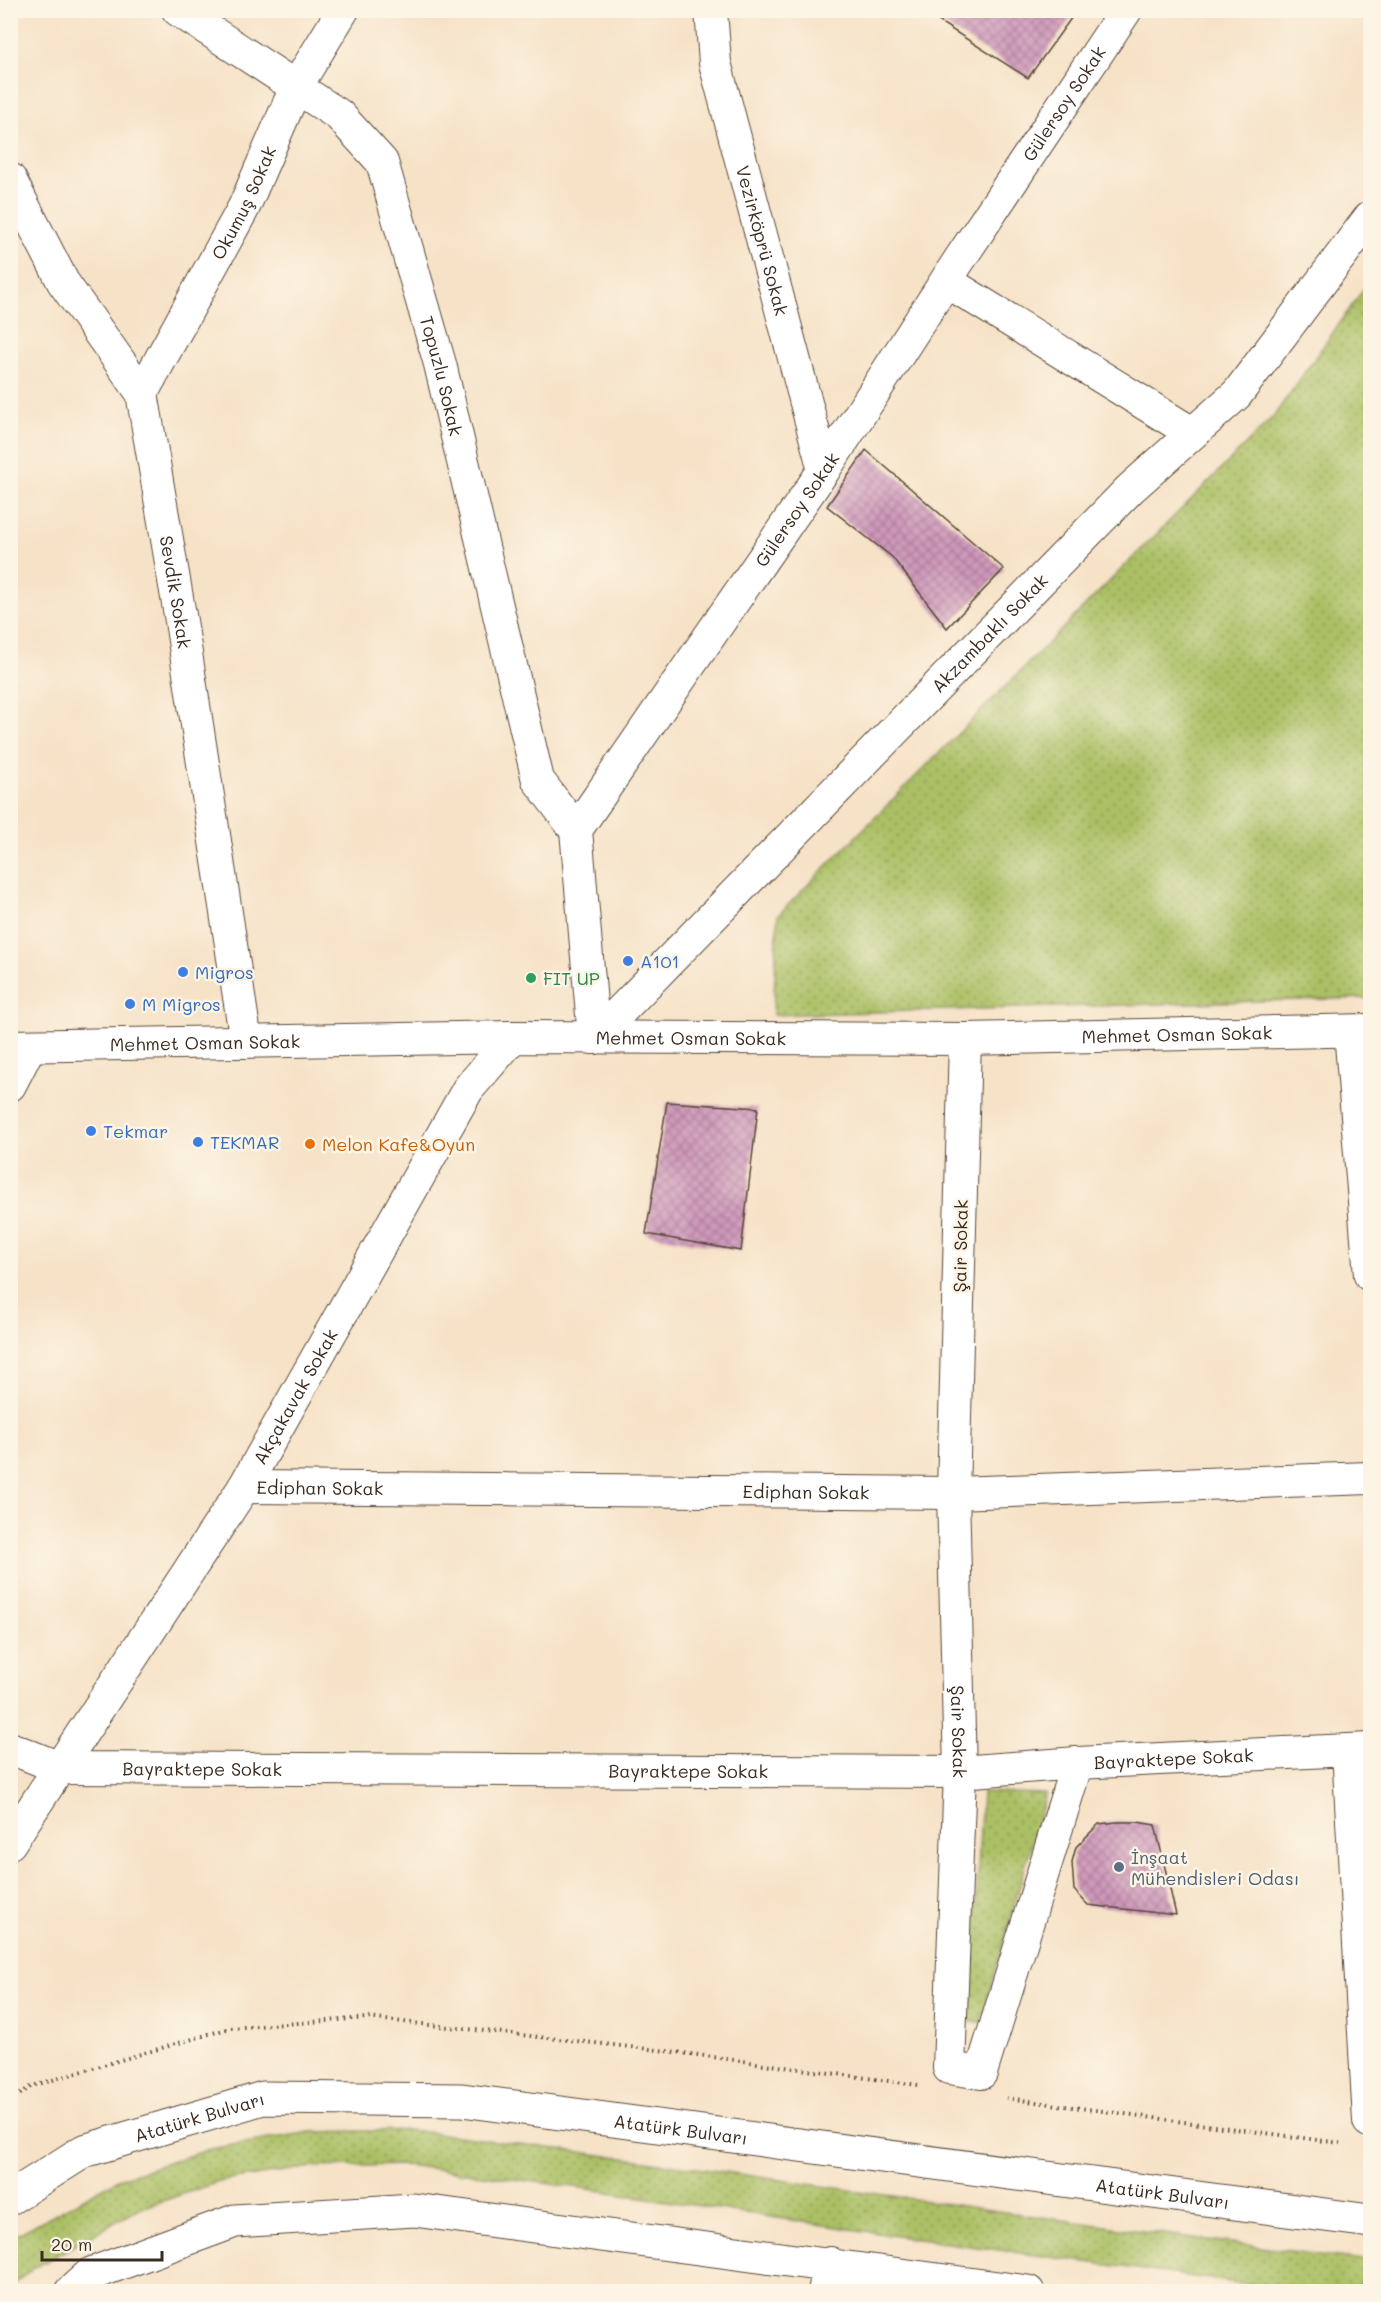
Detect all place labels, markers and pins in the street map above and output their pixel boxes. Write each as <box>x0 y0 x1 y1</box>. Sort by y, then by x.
place label: A101 <box>640 949 680 973</box>
marker: A101 <box>621 954 635 968</box>
place label: Migros <box>195 960 254 984</box>
marker: Migros <box>176 965 190 979</box>
place label: FIT UP <box>543 966 600 990</box>
marker: FIT UP <box>524 971 538 985</box>
place label: M Migros <box>142 992 221 1016</box>
marker: M Migros <box>123 997 137 1011</box>
place label: Tekmar <box>103 1119 168 1143</box>
marker: Tekmar <box>84 1124 98 1138</box>
place label: TEKMAR <box>210 1130 280 1154</box>
place label: Melon Kafe&Oyun <box>322 1132 475 1156</box>
marker: TEKMAR <box>191 1135 205 1149</box>
marker: Melon Kafe&Oyun <box>303 1137 317 1151</box>
place label: İnşaat Mühendisleri Odası <box>1131 1845 1299 1890</box>
marker: İnşaat Mühendisleri Odası <box>1112 1860 1126 1874</box>

